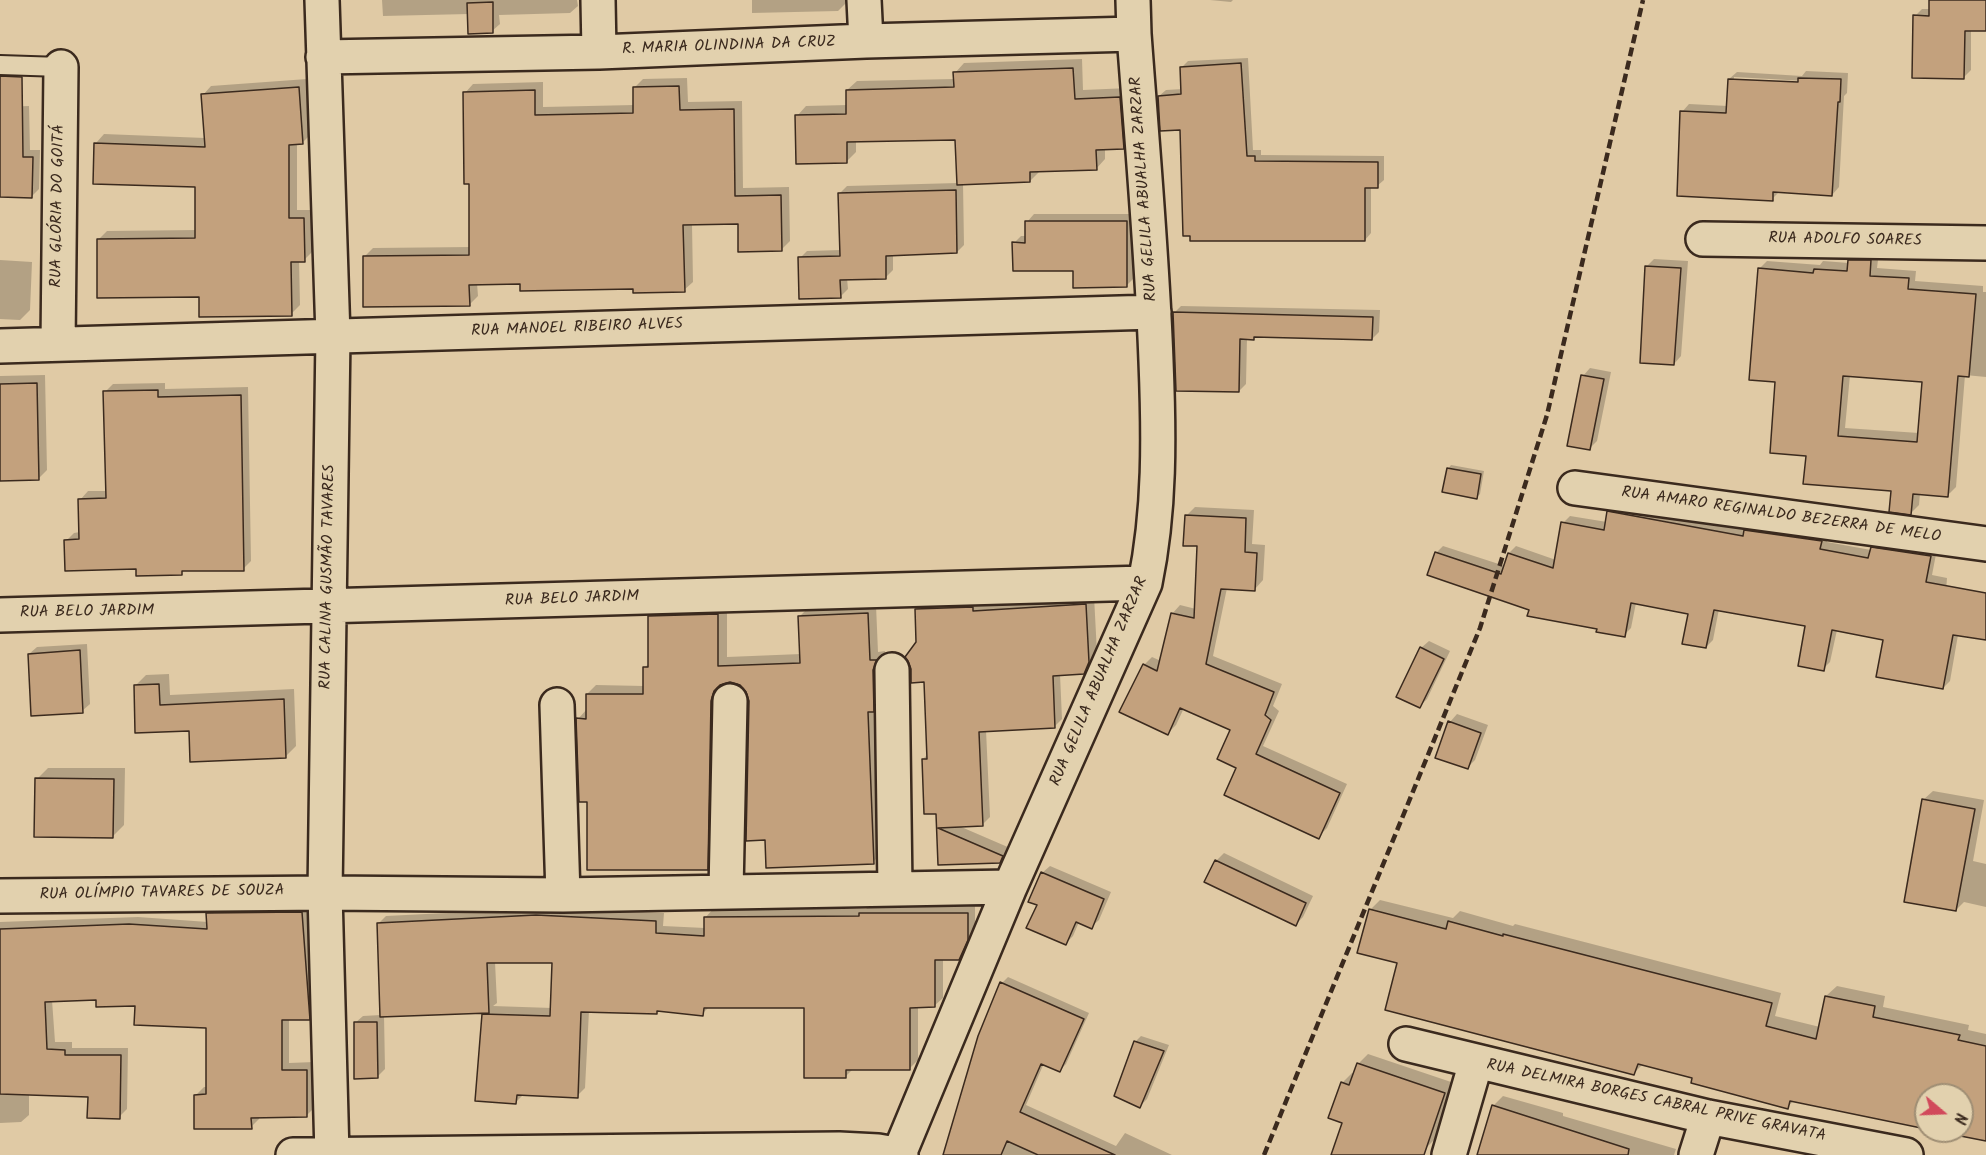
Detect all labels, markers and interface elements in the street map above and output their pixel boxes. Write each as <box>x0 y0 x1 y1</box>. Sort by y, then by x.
street label: R. MARIA OLINDINA DA CRUZ <box>622 34 836 60</box>
street label: RUA GELILA ABUALHA ZARZAR <box>1128 76 1162 302</box>
street label: RUA GLÓRIA DO GOITÁ <box>48 124 70 288</box>
street label: RUA ADOLFO SOARES <box>1768 230 1922 252</box>
street label: RUA MANOEL RIBEIRO ALVES <box>471 316 683 342</box>
street label: RUA CALINA GUSMÃO TAVARES <box>317 464 341 690</box>
street label: RUA AMARO REGINALDO BEZERRA DE MELO <box>1620 484 1942 548</box>
street label: RUA GELILA ABUALHA ZARZAR <box>1047 574 1153 790</box>
street label: RUA BELO JARDIM <box>505 588 639 612</box>
street label: RUA BELO JARDIM <box>20 602 154 624</box>
street label: RUA OLÍMPIO TAVARES DE SOUZA <box>39 882 285 906</box>
street label: RUA DELMIRA BORGES CABRAL PRIVE GRAVATA <box>1485 1057 1827 1147</box>
north arrow <box>1914 1083 1974 1143</box>
text: N <box>1946 1110 1973 1127</box>

